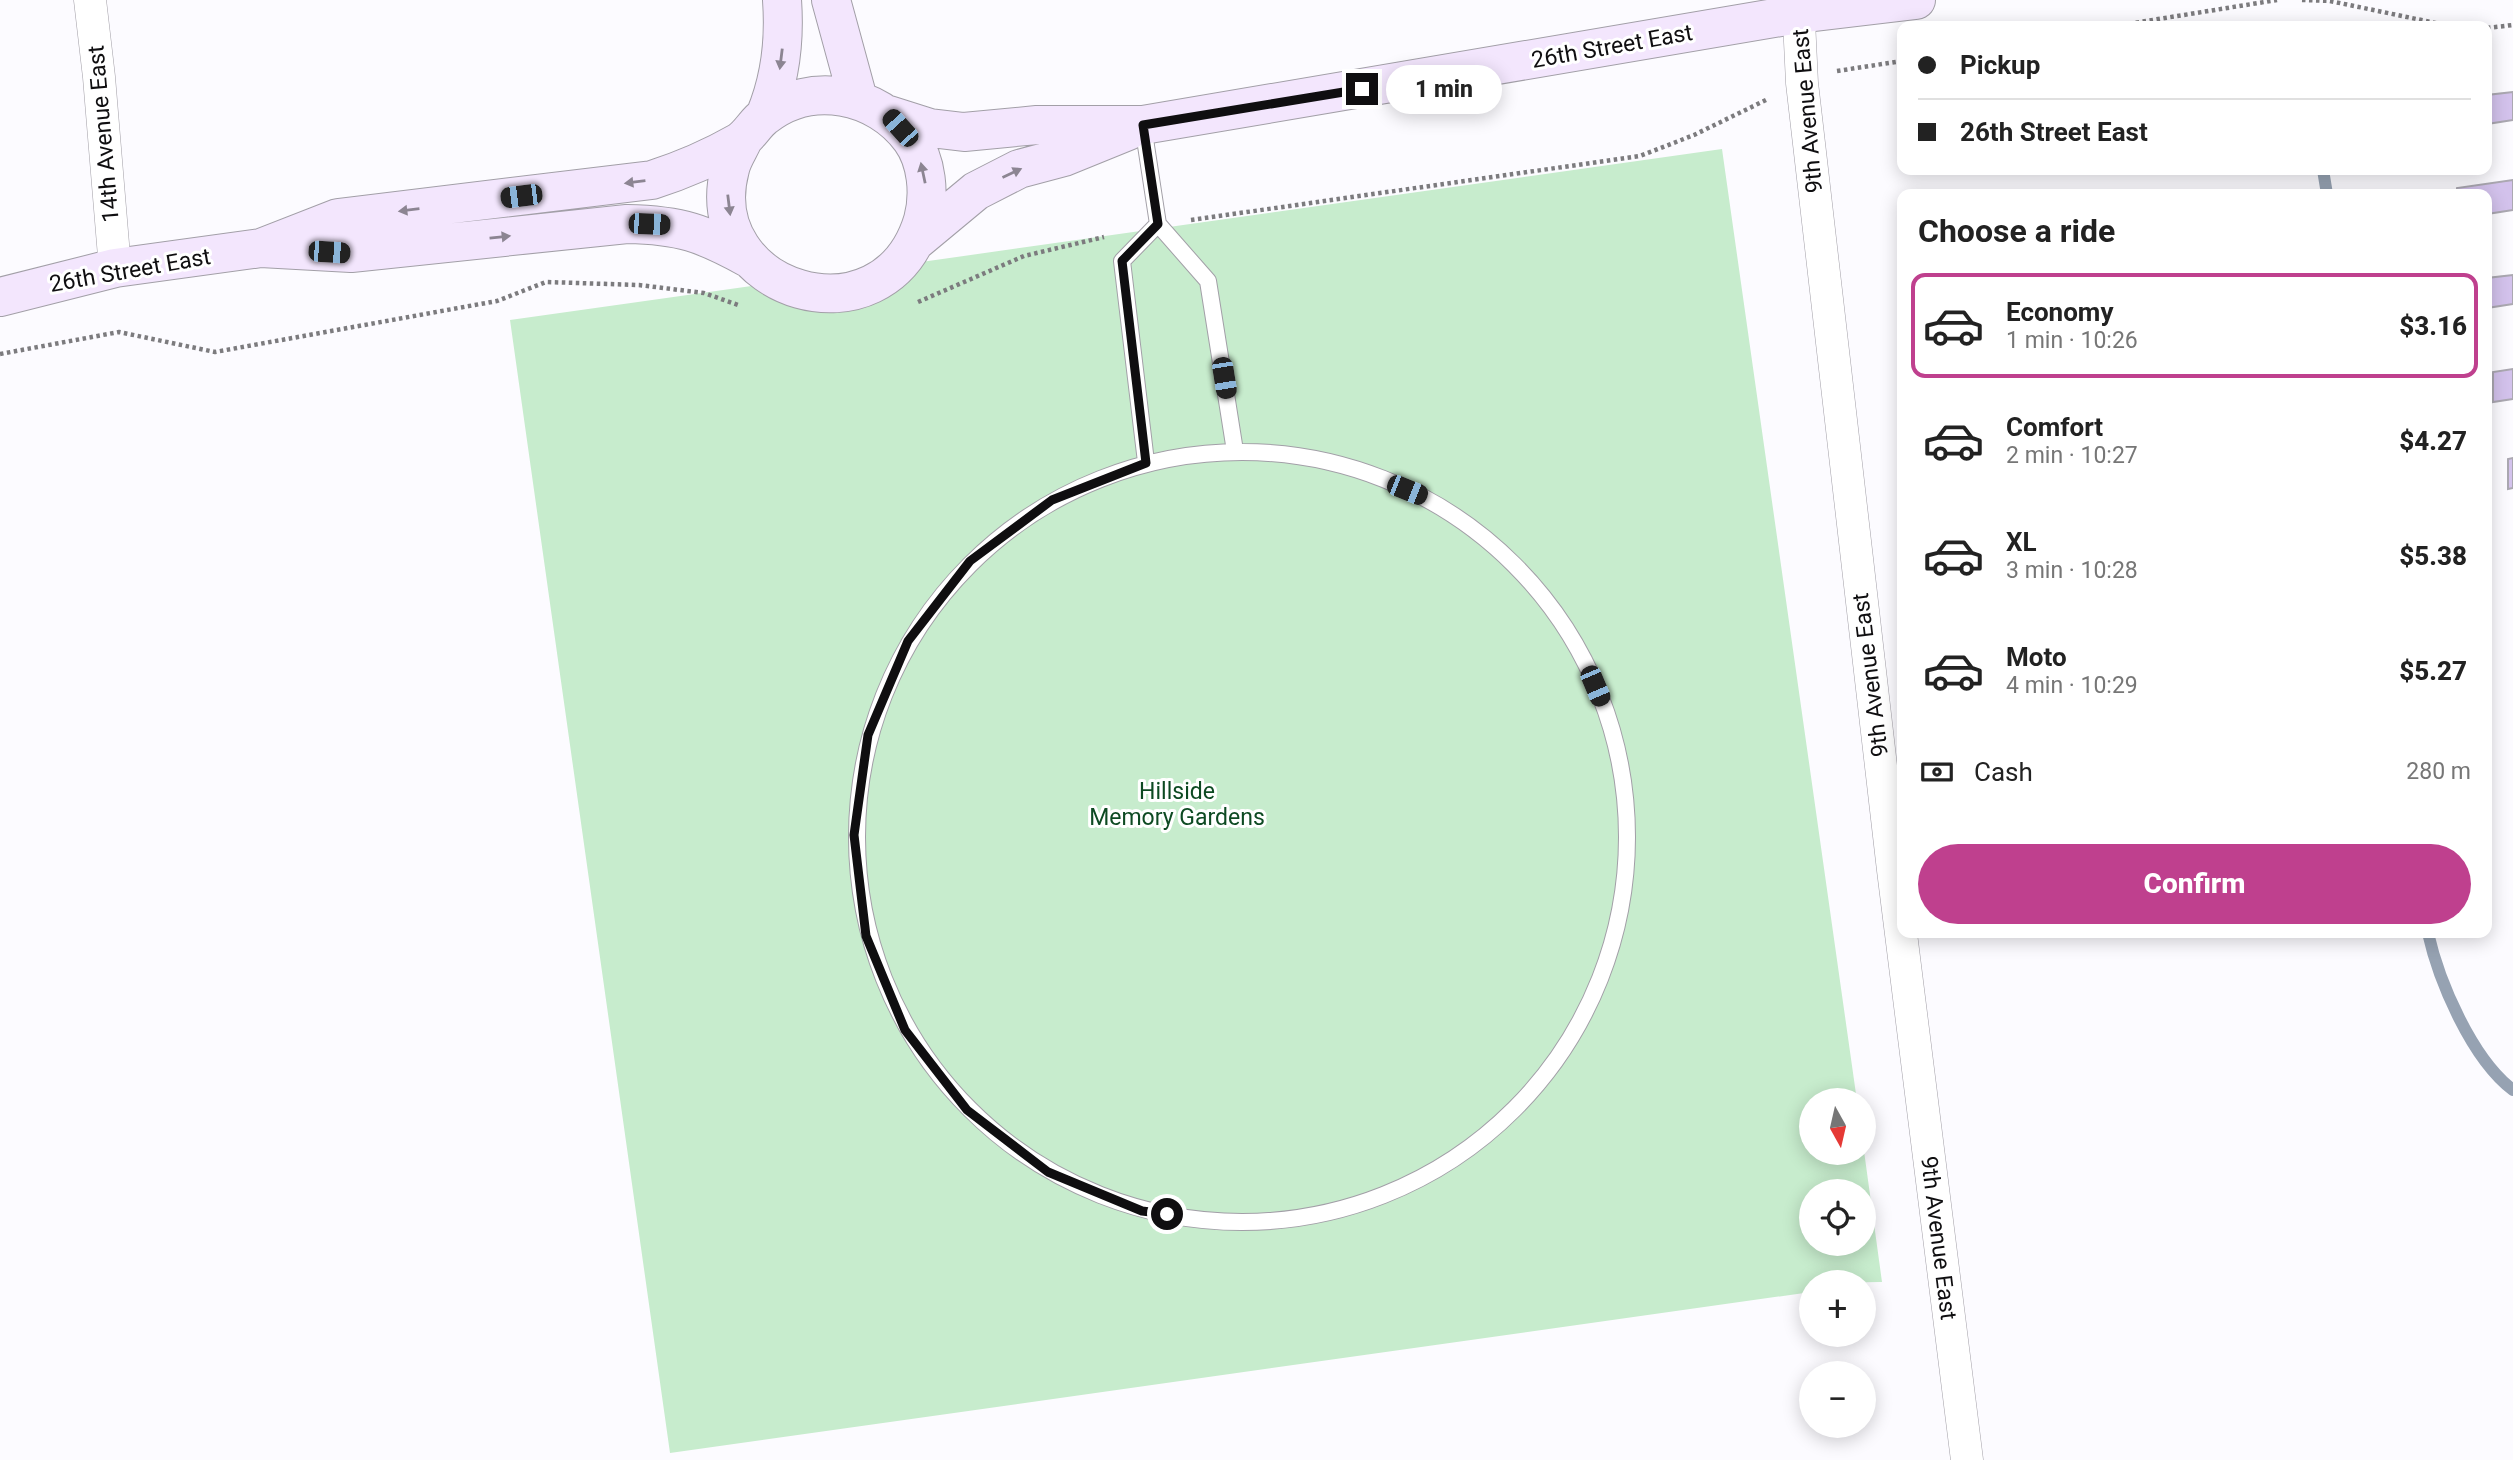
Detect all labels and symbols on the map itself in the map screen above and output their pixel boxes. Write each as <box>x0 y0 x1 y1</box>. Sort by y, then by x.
street label: 26th Street East <box>1529 19 1695 74</box>
street label: 9th Avenue East <box>1787 28 1828 194</box>
street label: 14th Avenue East <box>82 44 125 224</box>
one-way arrow <box>775 48 786 70</box>
callout: 1 min <box>1386 64 1502 114</box>
route end <box>1346 73 1378 105</box>
car <box>879 105 922 151</box>
one-way arrow <box>918 162 929 184</box>
one-way arrow <box>1002 167 1022 179</box>
one-way arrow <box>624 177 646 188</box>
car <box>499 183 544 209</box>
one-way arrow <box>723 194 734 216</box>
one-way arrow <box>398 204 420 215</box>
car <box>628 213 671 235</box>
one-way arrow <box>489 232 511 243</box>
car <box>308 240 351 264</box>
street label: 26th Street East <box>47 243 213 298</box>
car <box>1211 356 1238 400</box>
car <box>1384 472 1431 508</box>
street label: 9th Avenue East <box>1847 592 1894 758</box>
car <box>1578 663 1613 709</box>
park label: Hillside Memory Gardens <box>1089 778 1265 831</box>
north arrow <box>1799 1088 1876 1166</box>
street label: 9th Avenue East <box>1915 1155 1962 1321</box>
route start <box>1151 1198 1183 1230</box>

